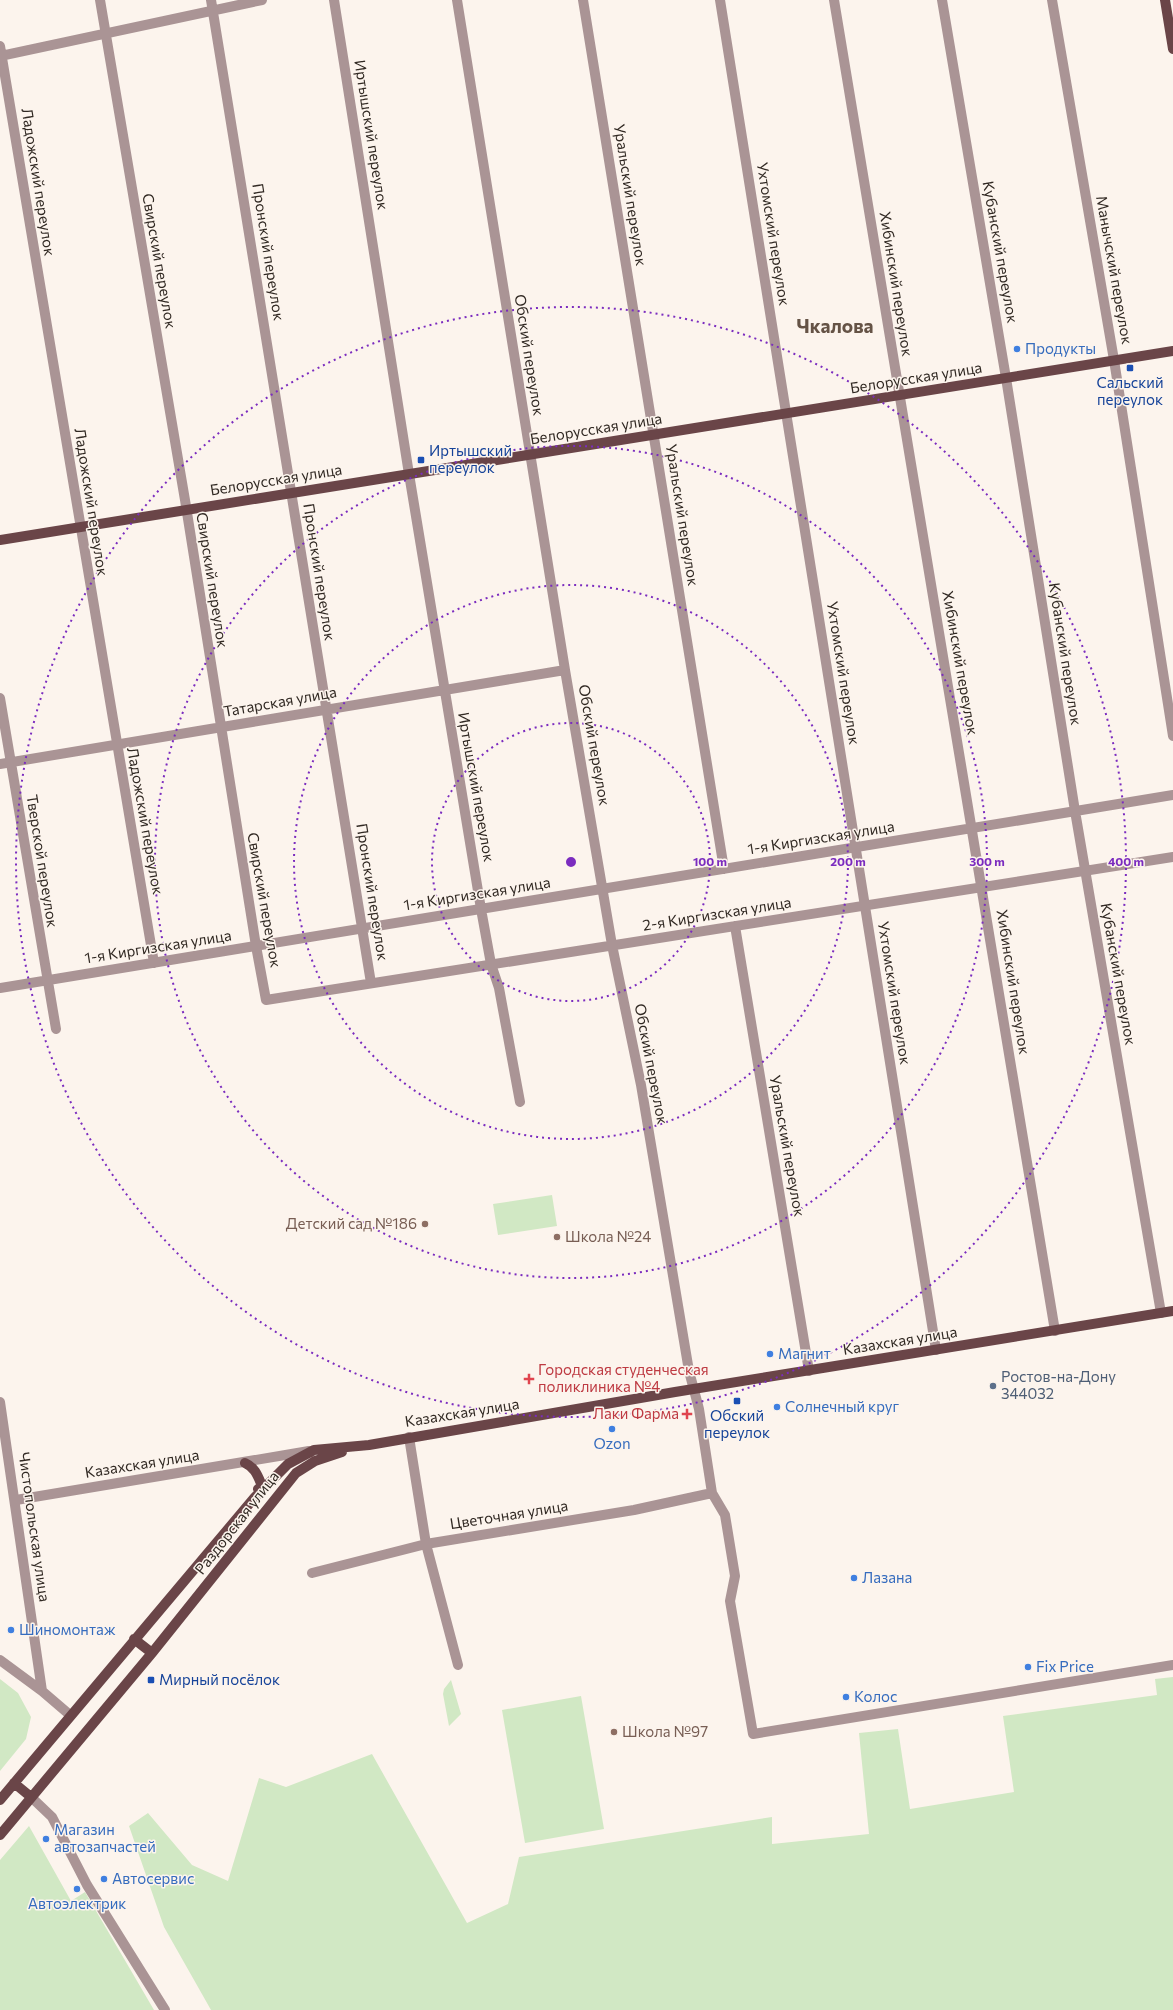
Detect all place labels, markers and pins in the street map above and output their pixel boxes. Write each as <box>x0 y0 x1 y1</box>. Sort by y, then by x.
place label: Продукты <box>1025 339 1096 357</box>
marker: Продукты <box>1012 344 1022 354</box>
marker: Сальский переулок <box>1125 363 1135 373</box>
place label: Сальский переулок <box>1096 373 1164 408</box>
place label: Иртышский переулок <box>429 441 512 476</box>
marker: Иртышский переулок <box>416 455 426 465</box>
centre of rings <box>564 855 578 869</box>
place label: Детский сад №186 <box>286 1214 417 1232</box>
marker: Детский сад №186 <box>420 1219 430 1229</box>
place label: Школа №24 <box>565 1227 651 1245</box>
marker: Школа №24 <box>552 1232 562 1242</box>
place label: Магнит <box>778 1344 831 1362</box>
marker: Магнит <box>765 1349 775 1359</box>
place label: Городская студенческая поликлиника №4 <box>538 1360 709 1395</box>
place label: Ростов-на-Дону 344032 <box>1001 1367 1116 1402</box>
marker: Городская студенческая поликлиника №4 <box>523 1373 535 1385</box>
marker: Ростов-на-Дону 344032 <box>988 1381 998 1391</box>
marker: Обский переулок <box>732 1396 742 1406</box>
place label: Солнечный круг <box>785 1397 899 1415</box>
marker: Солнечный круг <box>772 1402 782 1412</box>
place label: Лаки Фарма <box>593 1404 679 1422</box>
place label: Обский переулок <box>704 1406 770 1441</box>
marker: Лаки Фарма <box>682 1409 692 1419</box>
marker: Ozon <box>607 1424 617 1434</box>
place label: Ozon <box>593 1434 631 1452</box>
place label: Лазана <box>862 1568 912 1586</box>
marker: Лазана <box>849 1573 859 1583</box>
place label: Шиномонтаж <box>19 1620 116 1638</box>
marker: Шиномонтаж <box>6 1625 16 1635</box>
place label: Fix Price <box>1036 1657 1094 1675</box>
marker: Fix Price <box>1023 1662 1033 1672</box>
place label: Мирный посёлок <box>159 1670 280 1688</box>
marker: Мирный посёлок <box>146 1675 156 1685</box>
place label: Колос <box>854 1687 897 1705</box>
marker: Колос <box>841 1692 851 1702</box>
place label: Школа №97 <box>622 1722 708 1740</box>
marker: Школа №97 <box>609 1727 619 1737</box>
place label: Магазин автозапчастей <box>54 1820 156 1855</box>
marker: Магазин автозапчастей <box>41 1834 51 1844</box>
place label: Автосервис <box>112 1869 194 1887</box>
marker: Автосервис <box>99 1874 109 1884</box>
marker: Автоэлектрик <box>72 1884 82 1894</box>
place label: Автоэлектрик <box>28 1894 126 1912</box>

